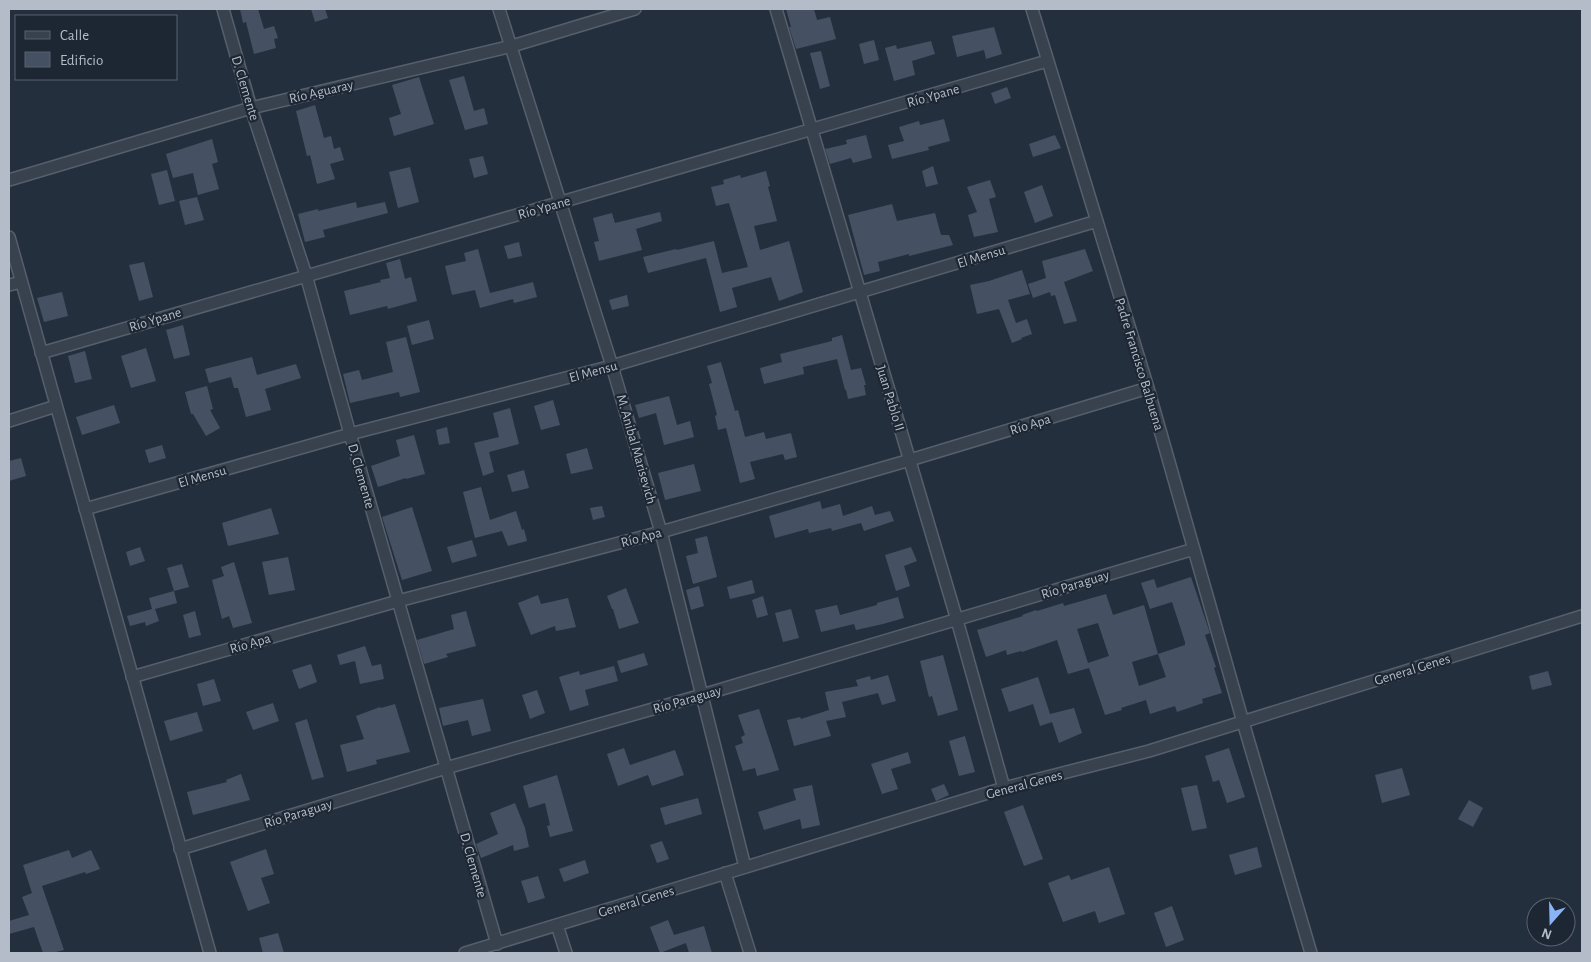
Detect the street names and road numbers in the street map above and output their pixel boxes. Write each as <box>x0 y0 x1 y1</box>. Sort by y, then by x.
street label: D. Clemente <box>229 54 261 122</box>
street label: Río Aguaray <box>288 78 355 106</box>
street label: Río Ypane <box>905 82 961 110</box>
street label: Río Ypane <box>516 194 572 222</box>
street label: El Mensu <box>956 243 1007 271</box>
street label: Padre Francisco Balbuena <box>1112 296 1166 433</box>
street label: Río Ypane <box>127 305 183 335</box>
street label: El Mensu <box>568 359 619 385</box>
street label: Juan Pablo II <box>873 364 907 433</box>
street label: M. Anibal Marisevich <box>614 393 658 506</box>
street label: Río Apa <box>1008 412 1053 438</box>
street label: D. Clemente <box>345 442 377 510</box>
street label: El Mensu <box>177 463 228 490</box>
street label: Río Apa <box>619 526 664 550</box>
street label: Río Paraguay <box>1039 568 1111 602</box>
street label: Río Apa <box>228 631 273 656</box>
street label: General Genes <box>1373 652 1452 688</box>
street label: Río Paraguay <box>651 683 723 716</box>
street label: General Genes <box>985 768 1064 802</box>
street label: Río Paraguay <box>262 797 334 831</box>
street label: D. Clemente <box>457 831 489 899</box>
street label: General Genes <box>597 884 676 920</box>

